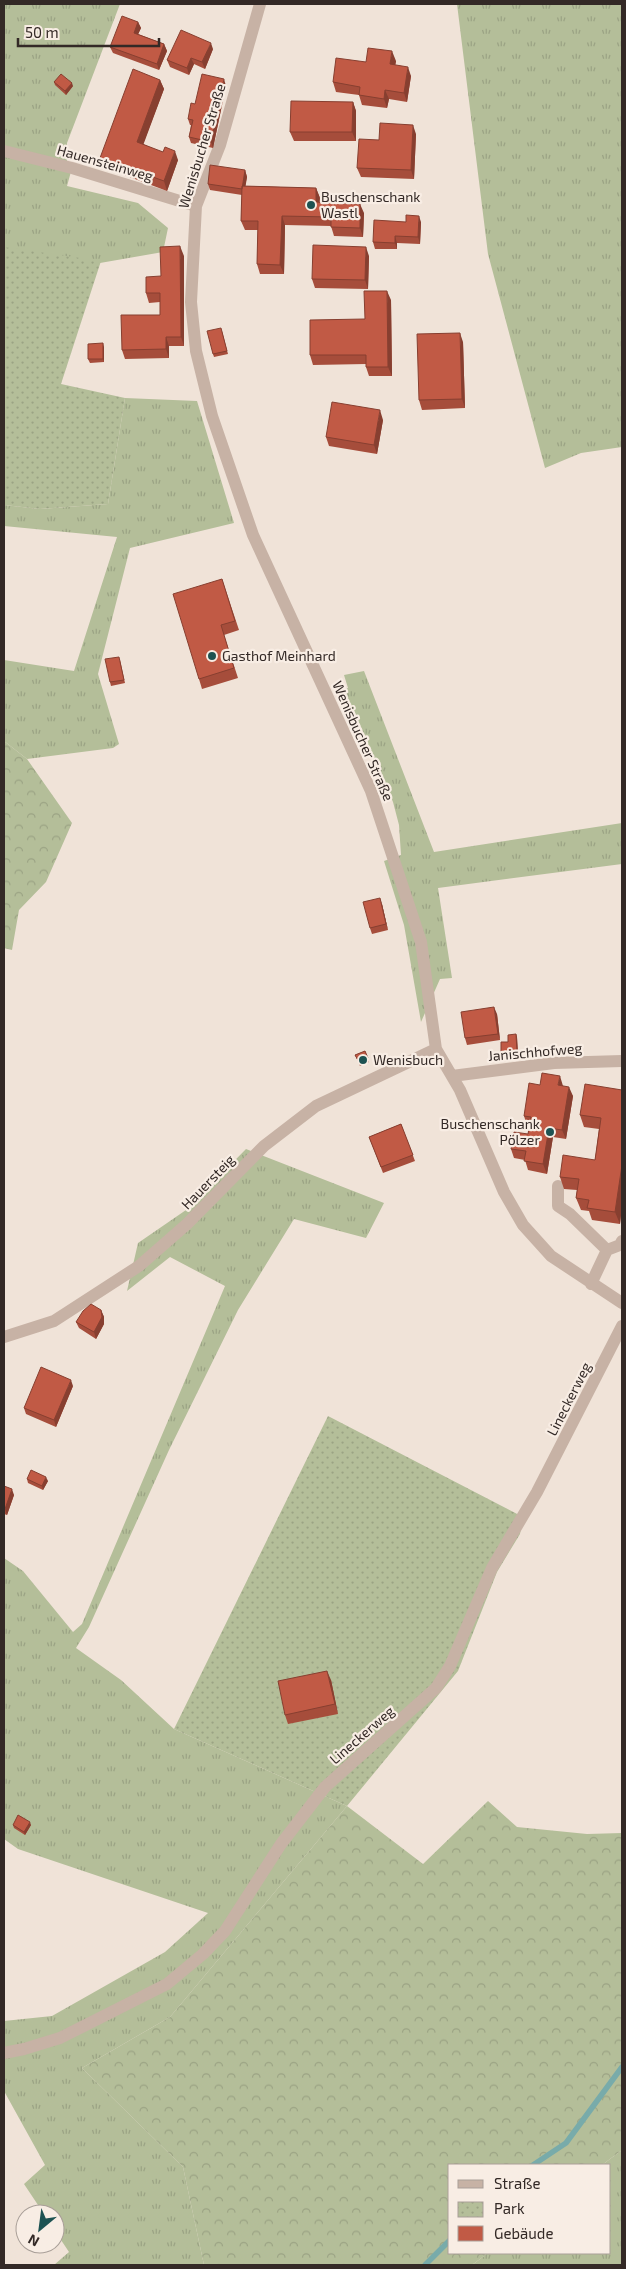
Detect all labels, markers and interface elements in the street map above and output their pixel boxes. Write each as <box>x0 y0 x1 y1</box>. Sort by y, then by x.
scale bar <box>18 15 159 47</box>
text: 50 m <box>25 23 59 41</box>
street label: Wenisbucher Straße <box>174 81 229 210</box>
street label: Hauensteinweg <box>55 141 155 184</box>
place label: Buschenschank Wastl <box>321 188 420 221</box>
marker: Buschenschank Wastl <box>305 199 317 211</box>
place label: Gasthof Meinhard <box>222 647 336 664</box>
marker: Gasthof Meinhard <box>206 650 218 662</box>
street label: Wenisbucher Straße <box>329 678 398 803</box>
street label: Janischhofweg <box>487 1039 583 1064</box>
place label: Wenisbuch <box>373 1051 443 1068</box>
marker: Wenisbuch <box>357 1054 369 1066</box>
place label: Buschenschank Pölzer <box>441 1115 540 1148</box>
marker: Buschenschank Pölzer <box>544 1126 556 1138</box>
street label: Hauersteig <box>177 1151 238 1213</box>
street label: Lineckerweg <box>543 1359 594 1438</box>
street label: Lineckerweg <box>326 1702 398 1767</box>
legend <box>448 2164 611 2254</box>
text: Straße <box>494 2174 540 2192</box>
text: Park <box>494 2199 525 2217</box>
north arrow <box>15 2204 65 2254</box>
text: Gebäude <box>494 2224 553 2242</box>
text: N <box>25 2231 42 2251</box>

